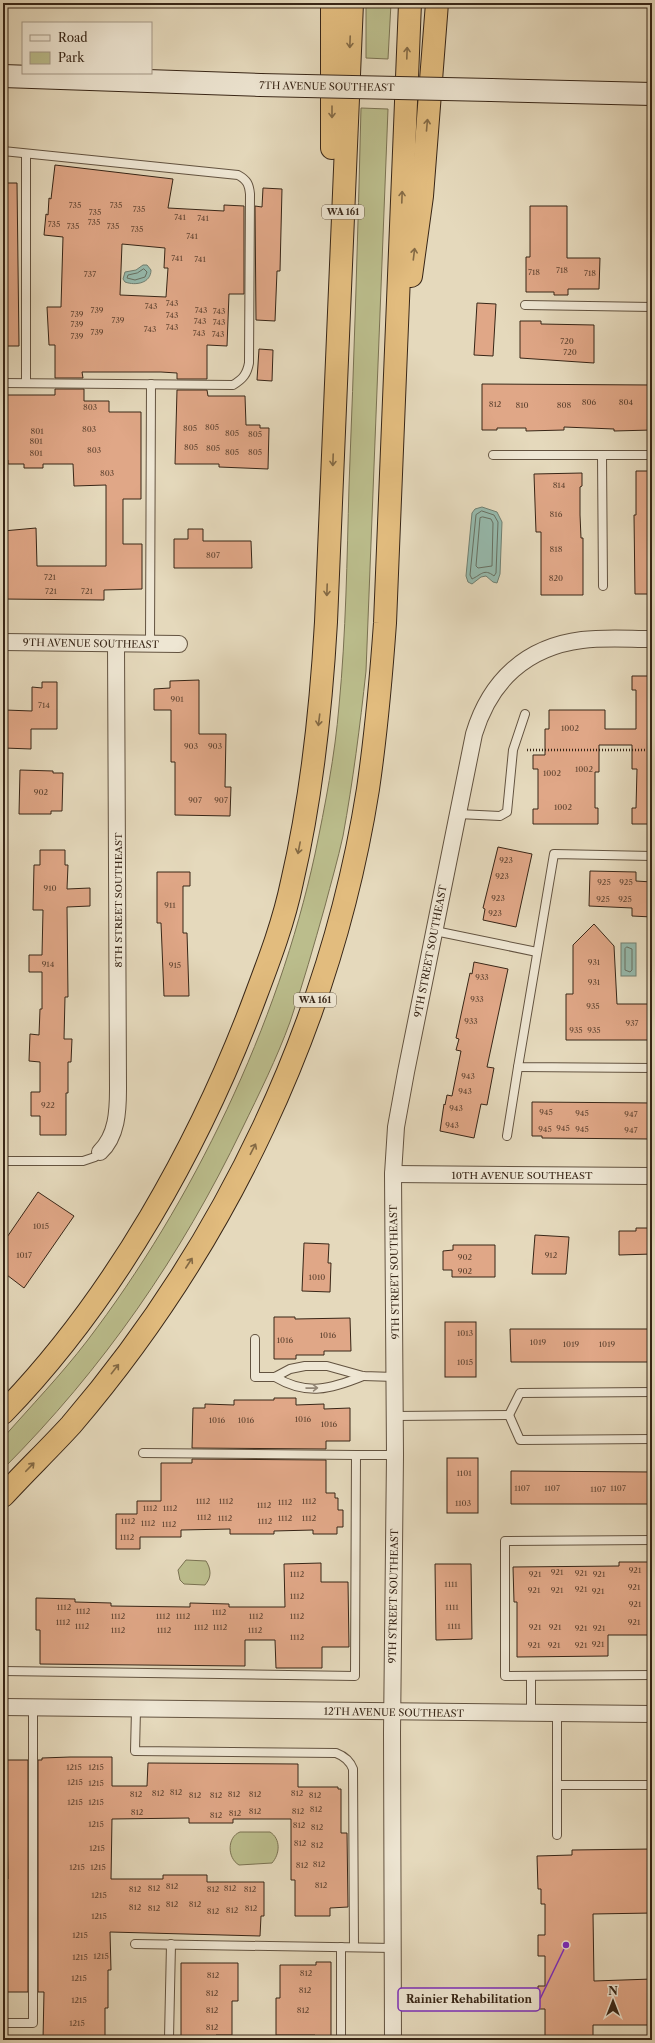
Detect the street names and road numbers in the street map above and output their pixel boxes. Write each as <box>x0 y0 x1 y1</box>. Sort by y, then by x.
street label: 7TH AVENUE SOUTHEAST <box>259 79 395 94</box>
road number: WA 161 <box>322 205 364 219</box>
street label: 9TH AVENUE SOUTHEAST <box>23 636 160 651</box>
street label: 8TH STREET SOUTHEAST <box>112 832 125 967</box>
street label: 9TH STREET SOUTHEAST <box>411 883 450 1019</box>
road number: WA 161 <box>294 993 336 1007</box>
street label: 10TH AVENUE SOUTHEAST <box>452 1169 593 1182</box>
street label: 9TH STREET SOUTHEAST <box>387 1204 402 1340</box>
street label: 9TH STREET SOUTHEAST <box>386 1528 401 1664</box>
street label: 12TH AVENUE SOUTHEAST <box>324 1705 465 1720</box>

